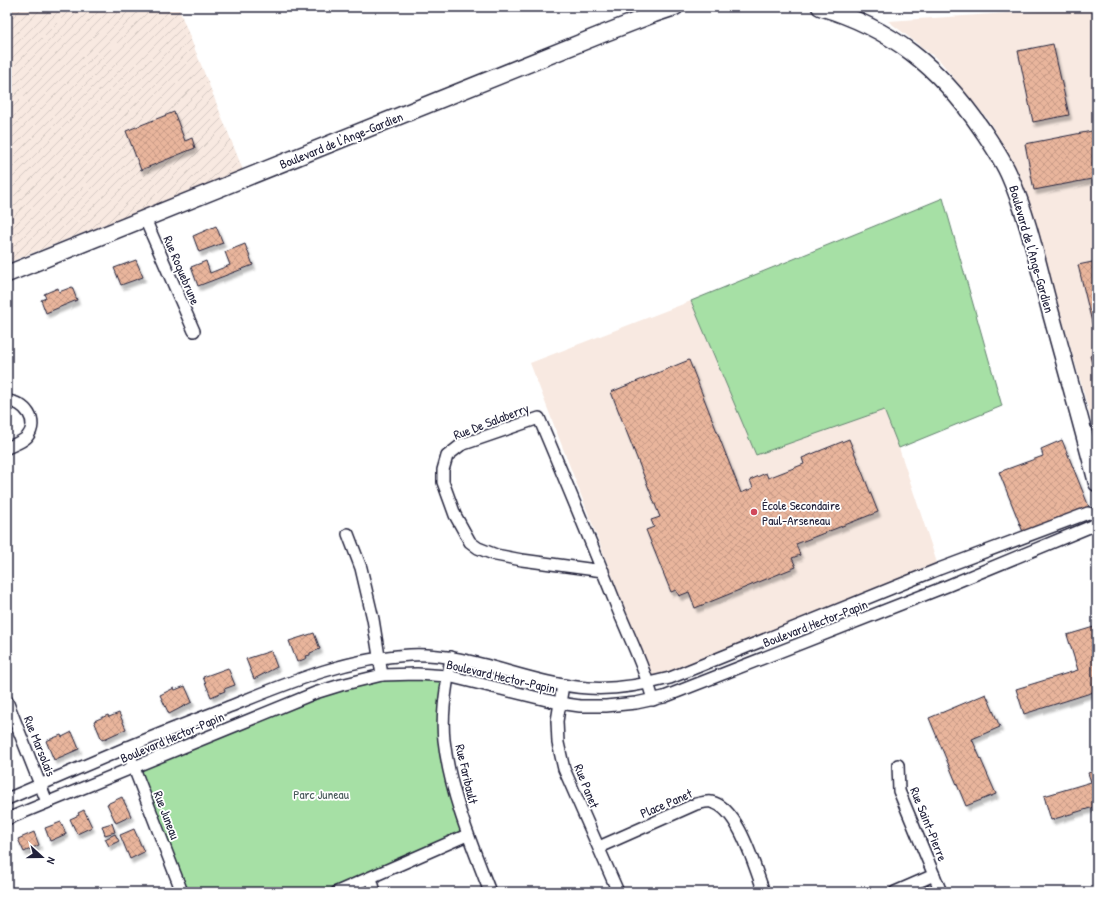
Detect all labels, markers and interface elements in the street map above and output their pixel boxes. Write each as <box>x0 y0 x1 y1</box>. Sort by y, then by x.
street label: Boulevard de l'Ange-Gardien <box>277 107 406 173</box>
street label: Boulevard de l'Ange-Gardien <box>1005 183 1059 315</box>
street label: Rue Roquebrune <box>159 233 205 307</box>
street label: Rue De Salaberry <box>451 398 532 444</box>
place label: École Secondaire Paul-Arseneau <box>762 496 840 529</box>
marker: École Secondaire Paul-Arseneau <box>749 507 759 517</box>
street label: Boulevard Hector-Papin <box>760 595 870 651</box>
street label: Boulevard Hector-Papin <box>445 655 557 697</box>
street label: Boulevard Hector-Papin <box>117 707 227 767</box>
street label: Rue Marsolais <box>20 713 60 779</box>
street label: Rue Faribault <box>451 742 483 806</box>
street label: Rue Panet <box>570 761 604 811</box>
street label: Place Panet <box>637 784 695 822</box>
street label: Rue Saint-Pierre <box>906 784 952 864</box>
park label: Parc Juneau <box>293 785 349 803</box>
street label: Rue Juneau <box>150 788 184 842</box>
north arrow <box>22 837 62 877</box>
text: N <box>44 855 59 866</box>

